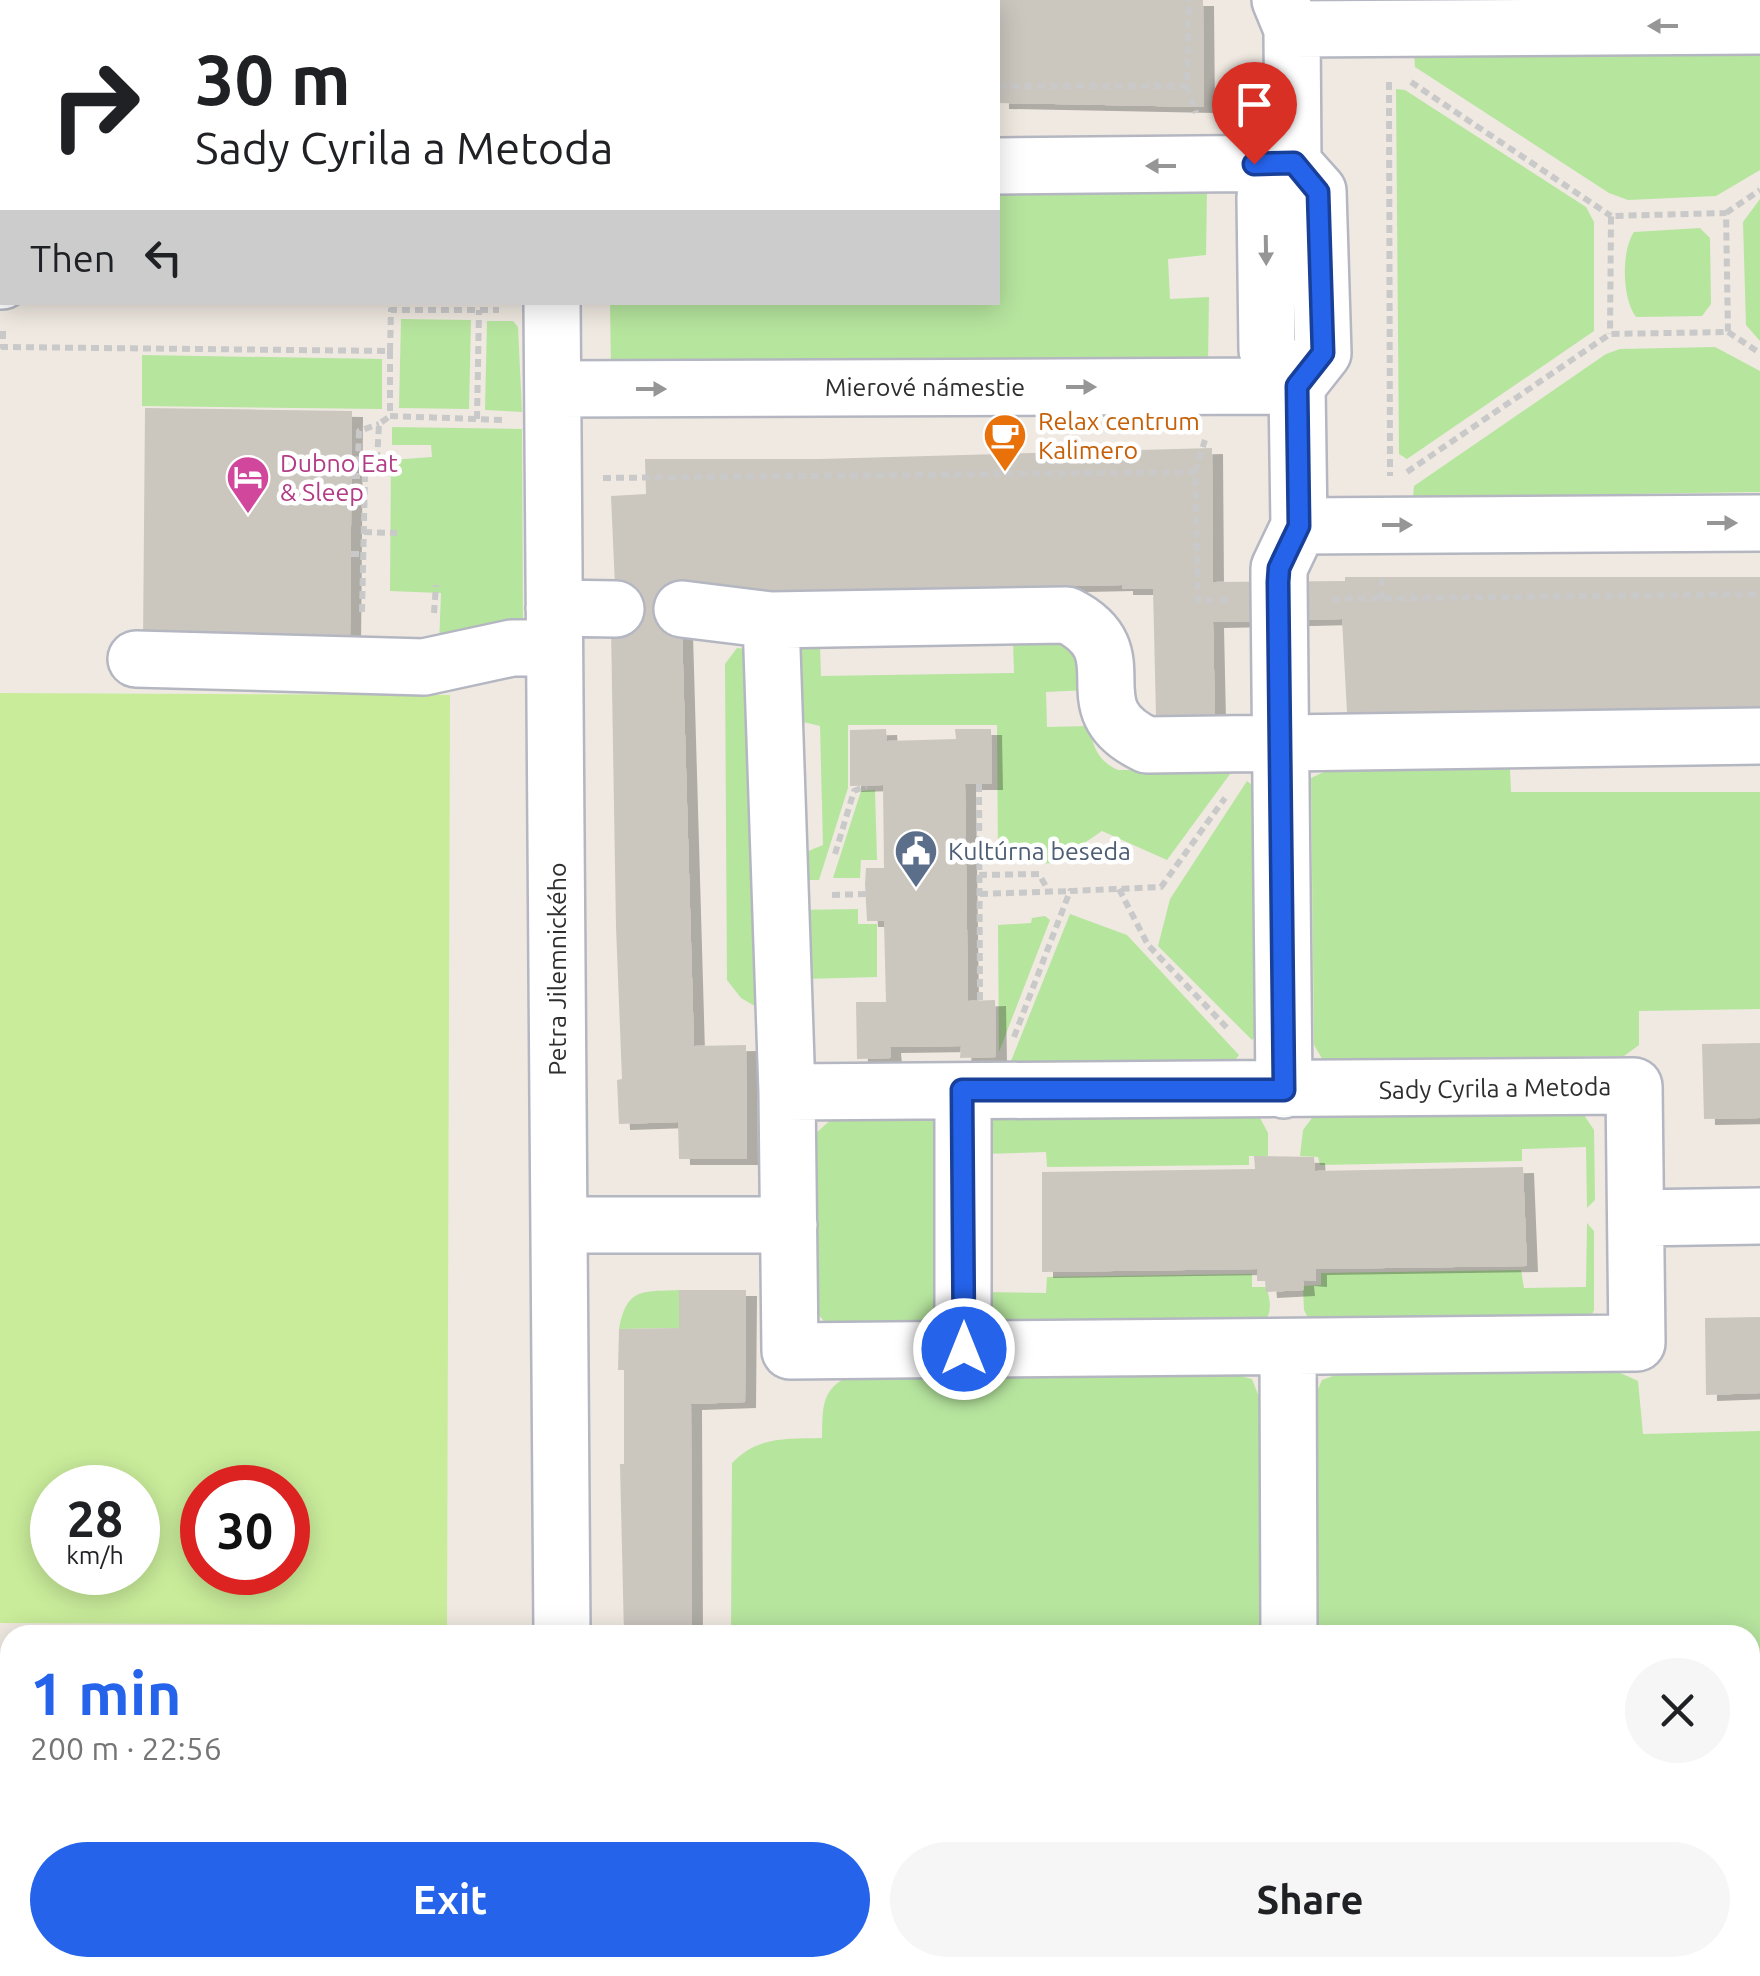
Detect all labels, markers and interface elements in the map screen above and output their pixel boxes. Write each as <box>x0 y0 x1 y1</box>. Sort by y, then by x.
one-way arrow <box>1646 19 1678 35</box>
icon: right <box>30 40 160 170</box>
text: 30 m <box>195 40 351 118</box>
pin <box>1212 62 1297 165</box>
icon: arrive <box>1227 77 1282 132</box>
text: Sady Cyrila a Metoda <box>195 122 613 173</box>
one-way arrow <box>1144 158 1176 174</box>
icon: left <box>136 230 191 285</box>
one-way arrow <box>1258 235 1274 267</box>
text: Then <box>30 237 116 279</box>
street label: Mierové námestie <box>825 373 1025 401</box>
one-way arrow <box>1066 378 1098 394</box>
one-way arrow <box>636 381 668 397</box>
place label: Relax centrum Kalimero <box>1038 407 1200 464</box>
cafe icon: Relax centrum Kalimero <box>982 412 1028 473</box>
place label: Dubno Eat & Sleep <box>280 449 398 506</box>
hotel icon: Dubno Eat & Sleep <box>225 454 271 515</box>
one-way arrow <box>1706 515 1738 531</box>
one-way arrow <box>1381 517 1413 533</box>
public building icon: Kultúrna beseda <box>893 828 939 889</box>
place label: Kultúrna beseda <box>948 837 1131 865</box>
street label: Petra Jilemnického <box>543 862 571 1076</box>
street label: Sady Cyrila a Metoda <box>1379 1072 1611 1104</box>
position arrow <box>912 1297 1016 1401</box>
speed limit sign: 30 <box>180 1465 310 1595</box>
text: 28 <box>67 1490 123 1546</box>
text: km/h <box>66 1541 124 1569</box>
button: close <box>1625 1658 1730 1763</box>
text: 1 min <box>30 1659 182 1726</box>
text: 200 m · 22:56 <box>30 1730 222 1766</box>
button: Exit <box>30 1842 870 1957</box>
button: Share <box>890 1842 1730 1957</box>

